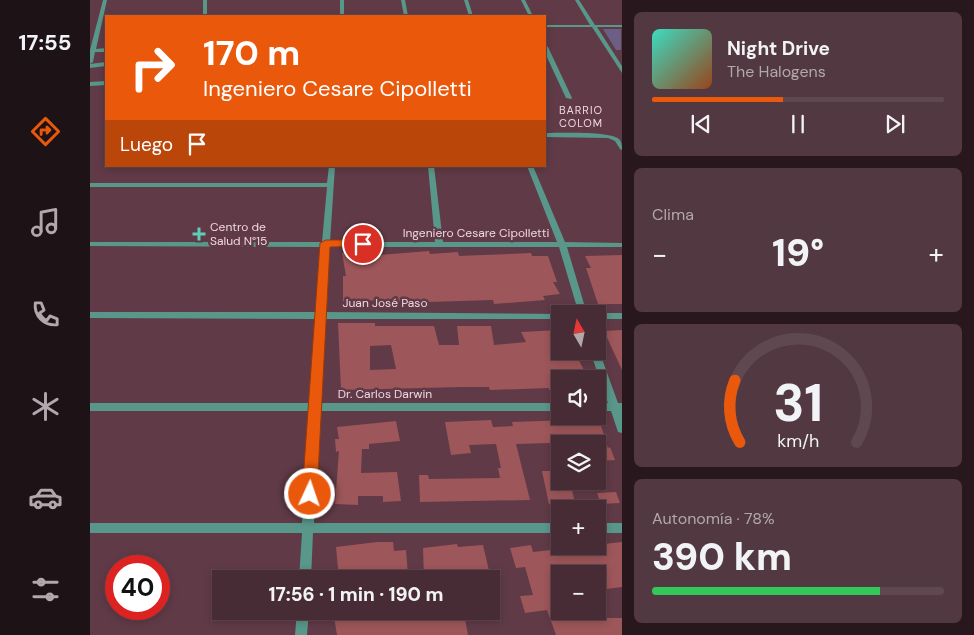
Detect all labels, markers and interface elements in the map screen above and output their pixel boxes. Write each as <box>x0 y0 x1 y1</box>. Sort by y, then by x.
text: 17:55 <box>19 28 71 57</box>
text: 170 m <box>203 30 300 76</box>
icon: right <box>120 35 185 100</box>
text: Night Drive <box>727 36 830 61</box>
text: The Halogens <box>727 61 826 82</box>
text: Ingeniero Cesare Cipolletti <box>203 74 472 103</box>
district label: BARRIO COLOM <box>559 103 603 130</box>
icon: previous <box>687 110 715 138</box>
icon: pause <box>784 110 812 138</box>
icon: next <box>881 110 909 138</box>
icon: directions <box>28 114 63 149</box>
icon: arrive <box>183 130 211 158</box>
text: Luego <box>120 132 173 157</box>
text: Clima <box>652 204 694 225</box>
icon: music <box>28 205 63 240</box>
place label: Centro de Salud N°15 <box>210 219 267 249</box>
pin <box>342 223 384 265</box>
street label: Ingeniero Cesare Cipolletti <box>403 225 549 241</box>
marker: Centro de Salud N°15 <box>192 227 206 241</box>
text: 19° <box>772 228 824 278</box>
icon: arrive <box>349 230 377 258</box>
text: − <box>652 236 667 273</box>
text: + <box>929 236 944 273</box>
street label: Juan José Paso <box>342 295 428 311</box>
icon: phone <box>28 297 63 332</box>
north arrow <box>551 305 606 360</box>
map controls <box>551 305 606 620</box>
text: 31 <box>773 369 823 437</box>
button: sound <box>551 370 606 425</box>
street label: Dr. Carlos Darwin <box>338 386 432 402</box>
icon: climate <box>28 389 63 424</box>
text: km/h <box>777 429 819 453</box>
button: layers <box>551 435 606 490</box>
position arrow <box>283 467 335 519</box>
icon: car <box>28 480 63 515</box>
button: + <box>551 500 606 555</box>
text: Autonomía · 78% <box>652 508 775 529</box>
text: 390 km <box>652 532 792 582</box>
speed limit sign: 40 <box>105 555 170 620</box>
button: − <box>551 565 606 620</box>
icon: filters <box>28 572 63 607</box>
text: 17:56 · 1 min · 190 m <box>269 582 443 607</box>

